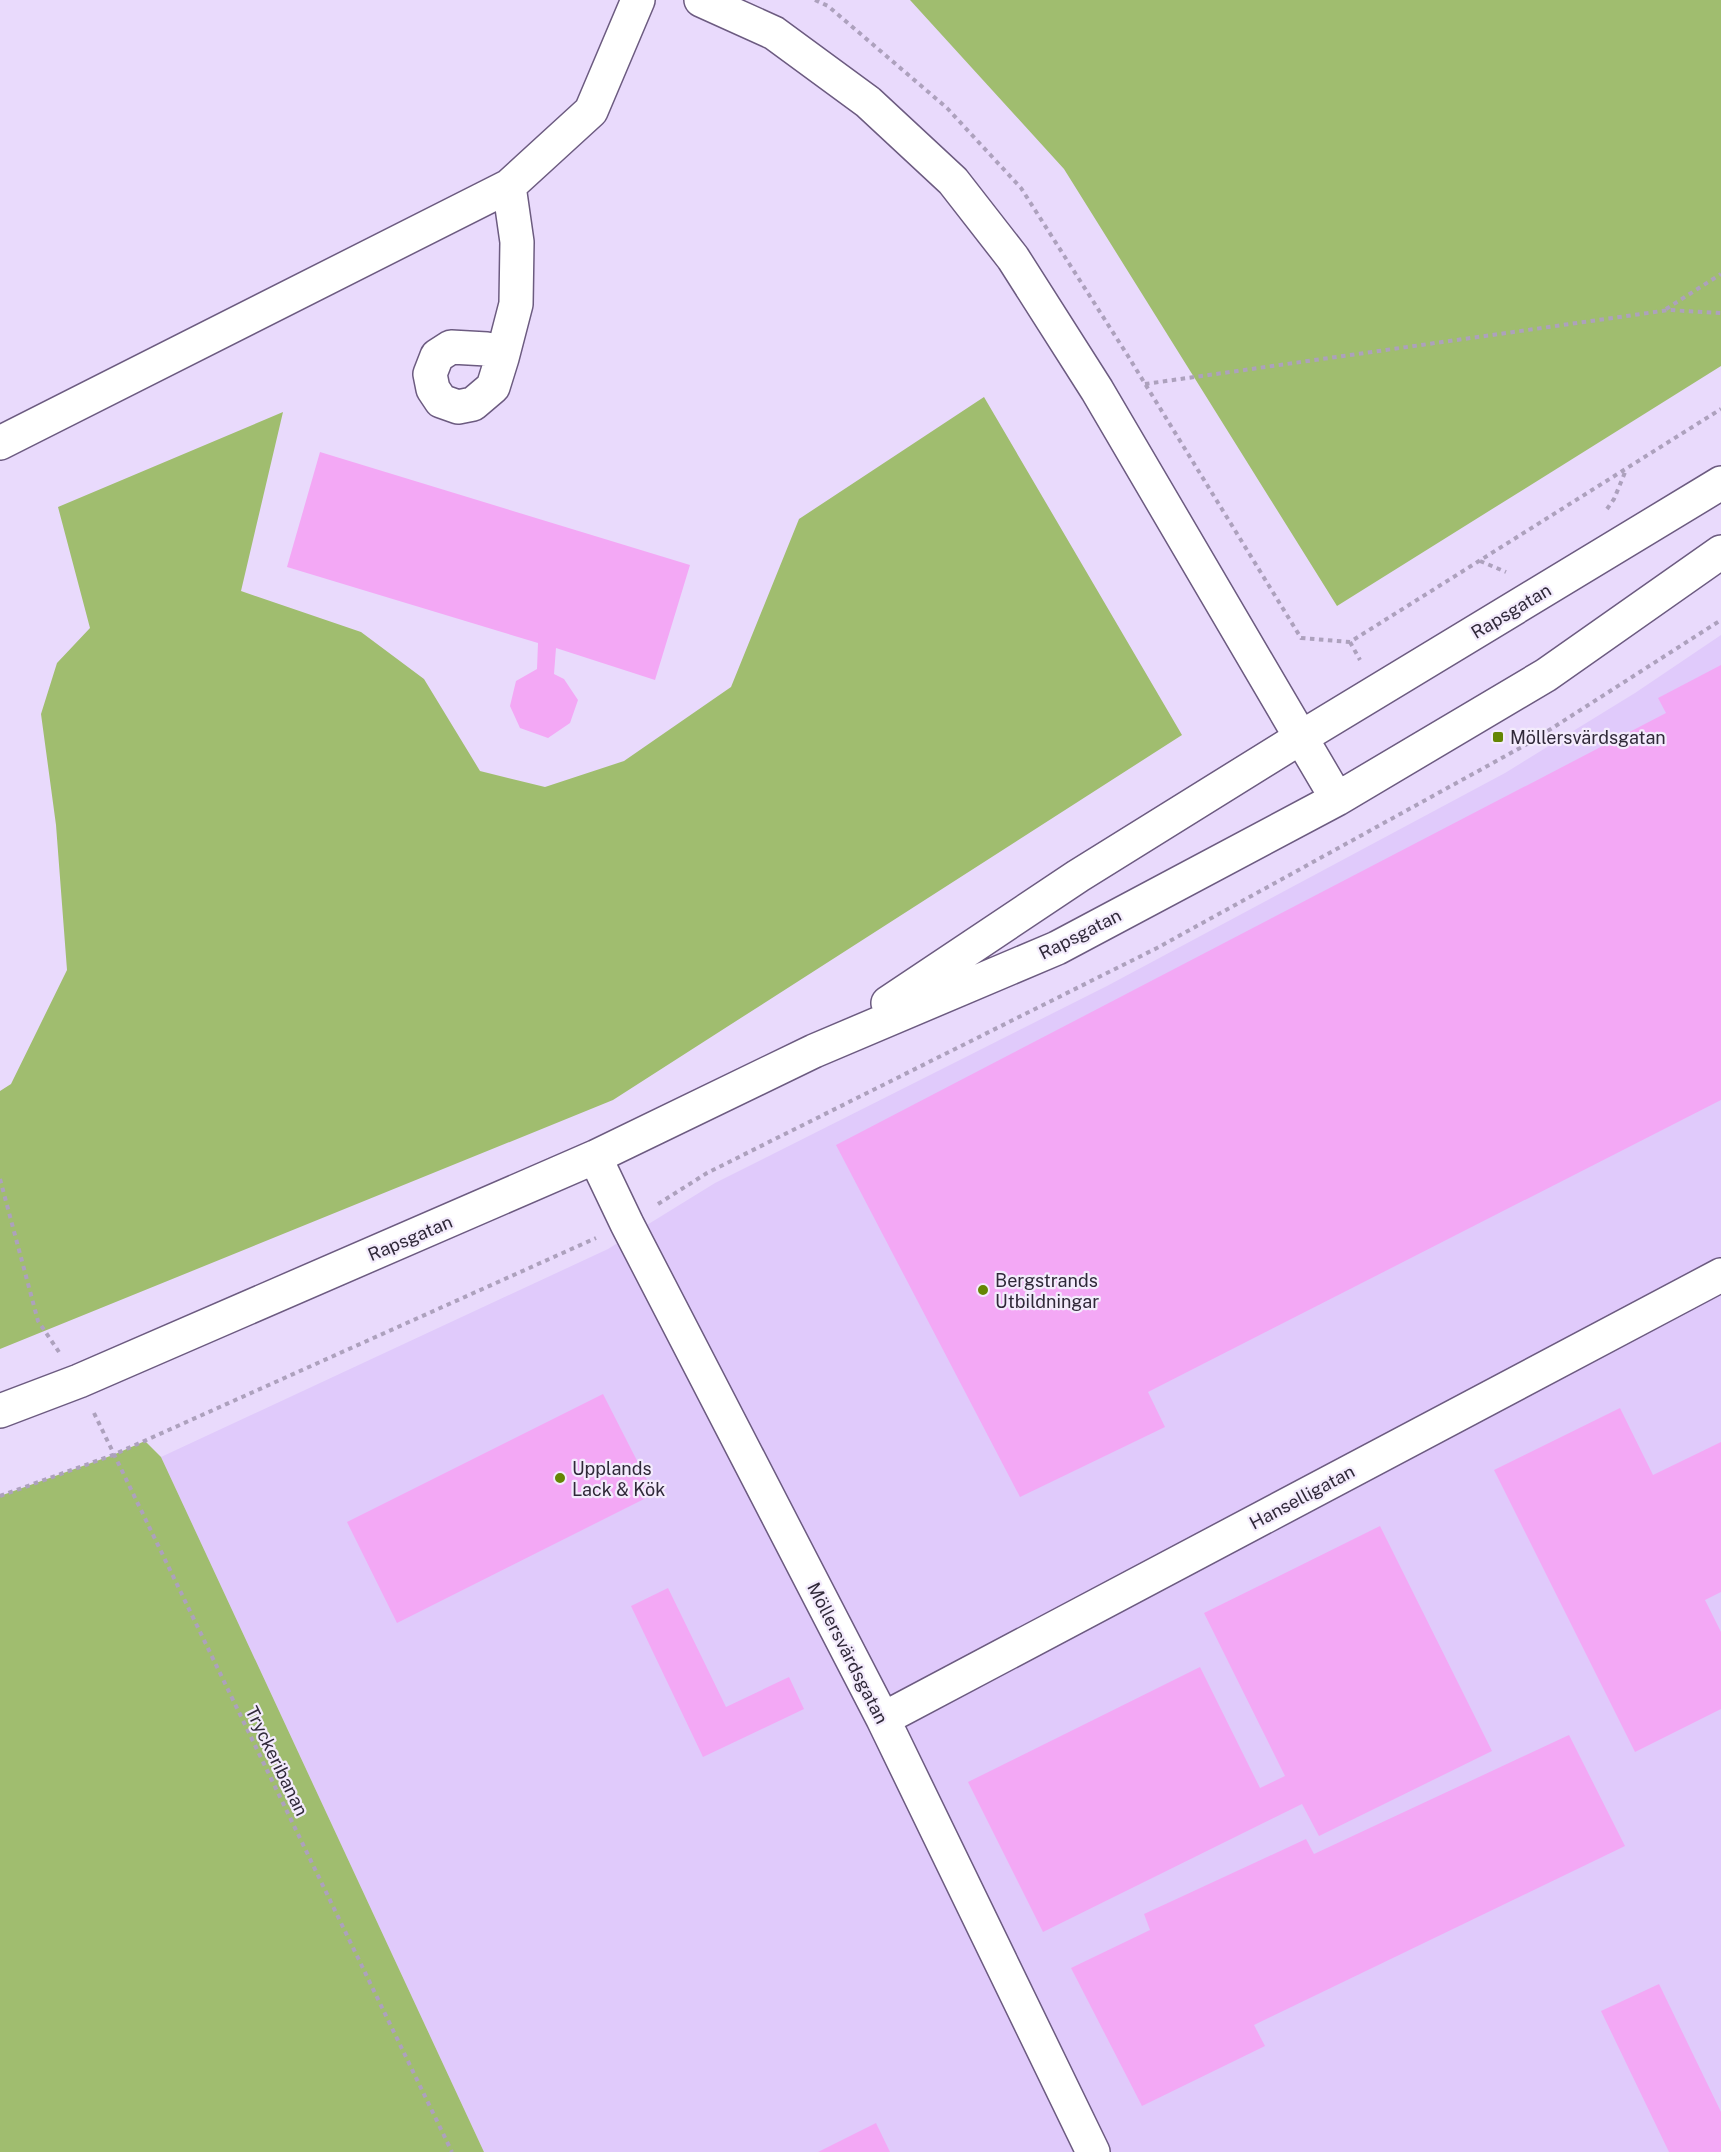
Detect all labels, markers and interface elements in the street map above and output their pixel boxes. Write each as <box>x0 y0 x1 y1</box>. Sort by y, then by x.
street label: Rapsgatan <box>1467 579 1555 643</box>
place label: Möllersvärdsgatan <box>1510 727 1666 748</box>
marker: Möllersvärdsgatan <box>1491 730 1505 744</box>
street label: Rapsgatan <box>1035 904 1125 964</box>
street label: Rapsgatan <box>365 1211 455 1265</box>
place label: Bergstrands Utbildningar <box>995 1270 1099 1312</box>
marker: Bergstrands Utbildningar <box>976 1283 990 1297</box>
place label: Upplands Lack & Kök <box>572 1458 665 1500</box>
street label: Hanselligatan <box>1246 1460 1358 1534</box>
marker: Upplands Lack & Kök <box>553 1471 567 1485</box>
street label: Möllersvärdsgatan <box>803 1579 893 1727</box>
street label: Tryckeribanan <box>241 1703 313 1819</box>

